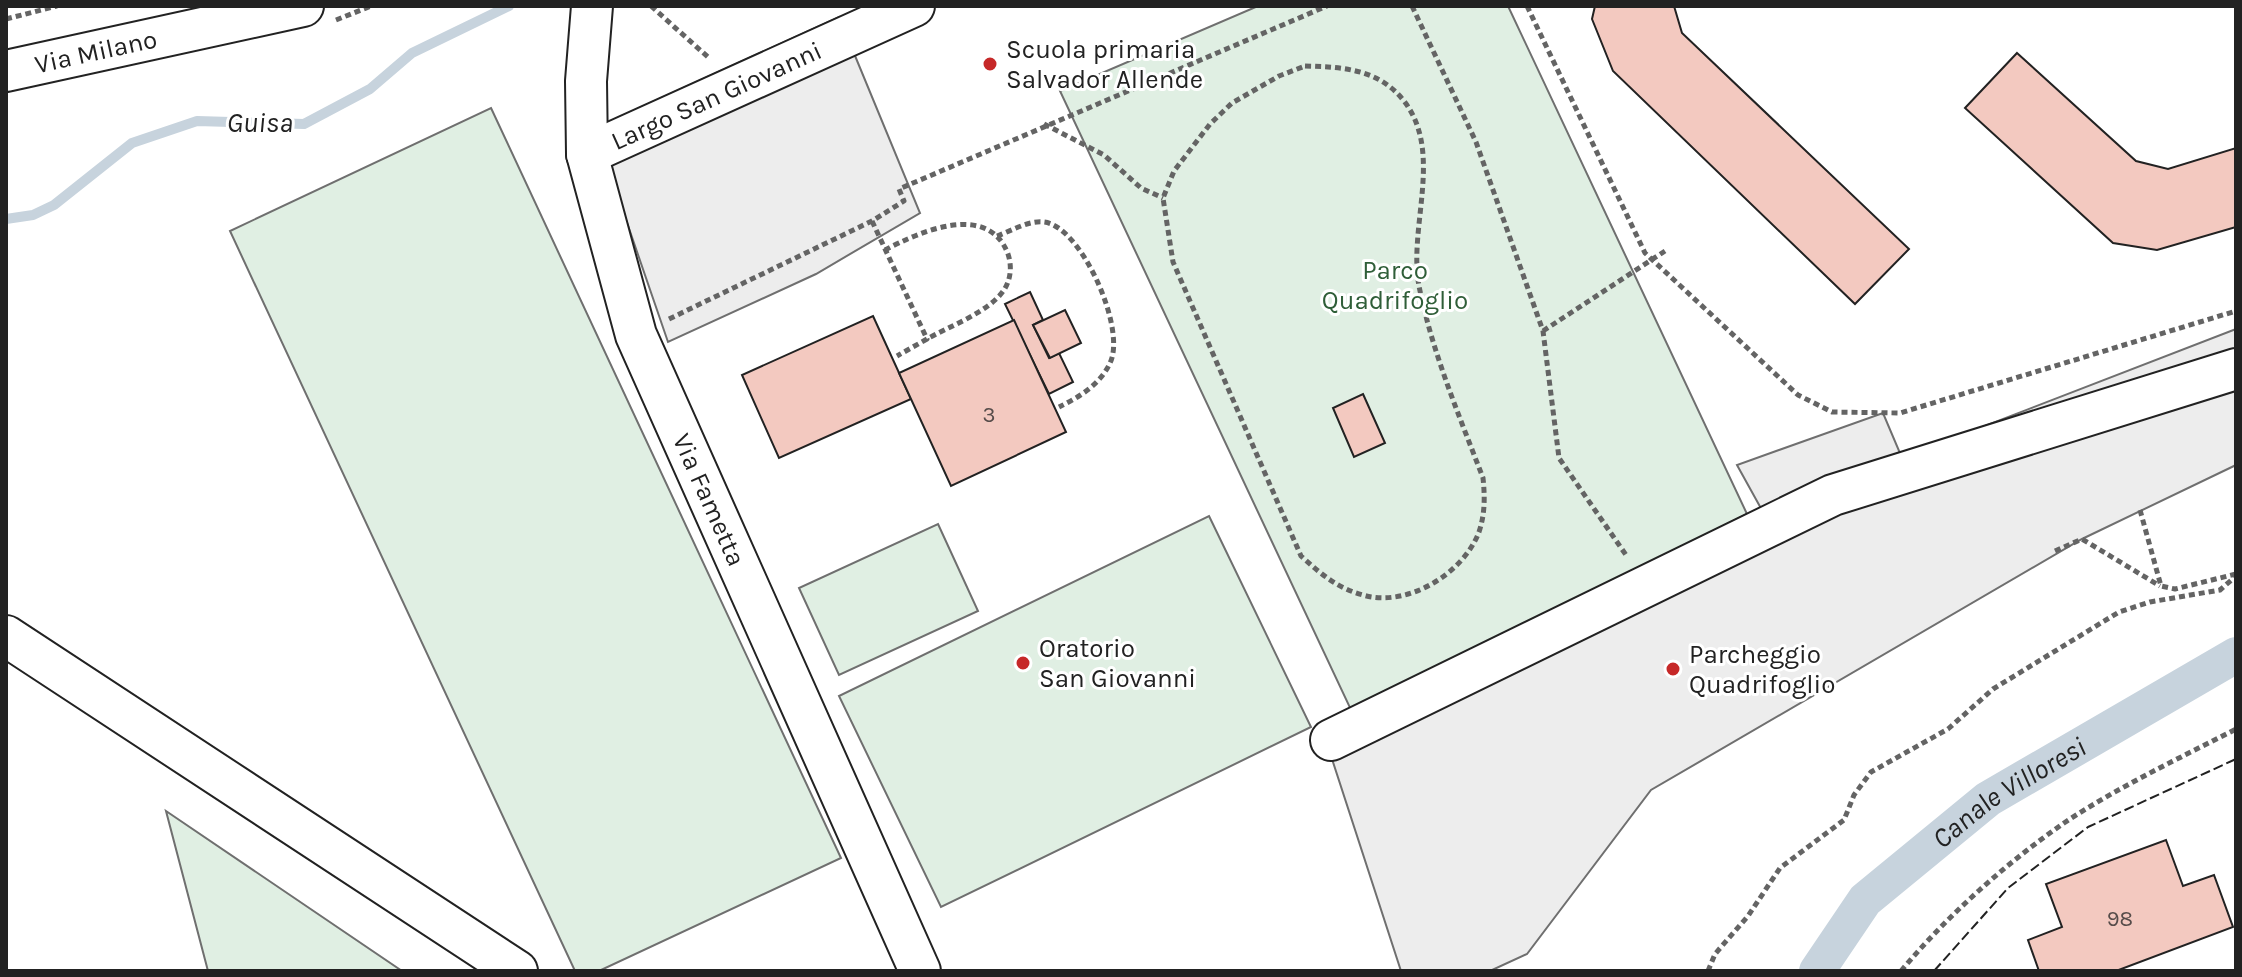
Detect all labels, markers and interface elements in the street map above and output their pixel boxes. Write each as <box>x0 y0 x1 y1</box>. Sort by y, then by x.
street label: Via Milano <box>32 23 160 80</box>
street label: Largo San Giovanni <box>606 34 827 157</box>
place label: Scuola primaria Salvador Allende <box>1006 34 1203 95</box>
marker: Scuola primaria Salvador Allende <box>981 55 999 73</box>
water label: Guisa <box>227 106 293 139</box>
park label: Parco Quadrifoglio <box>1322 255 1468 316</box>
house number: 3 <box>983 402 996 428</box>
street label: Via Fametta <box>666 429 753 571</box>
place label: Oratorio San Giovanni <box>1039 633 1196 694</box>
place label: Parcheggio Quadrifoglio <box>1689 639 1836 700</box>
marker: Oratorio San Giovanni <box>1014 654 1032 672</box>
marker: Parcheggio Quadrifoglio <box>1664 660 1682 678</box>
water label: Canale Villoresi <box>1925 729 2092 855</box>
house number: 98 <box>2107 906 2133 932</box>

